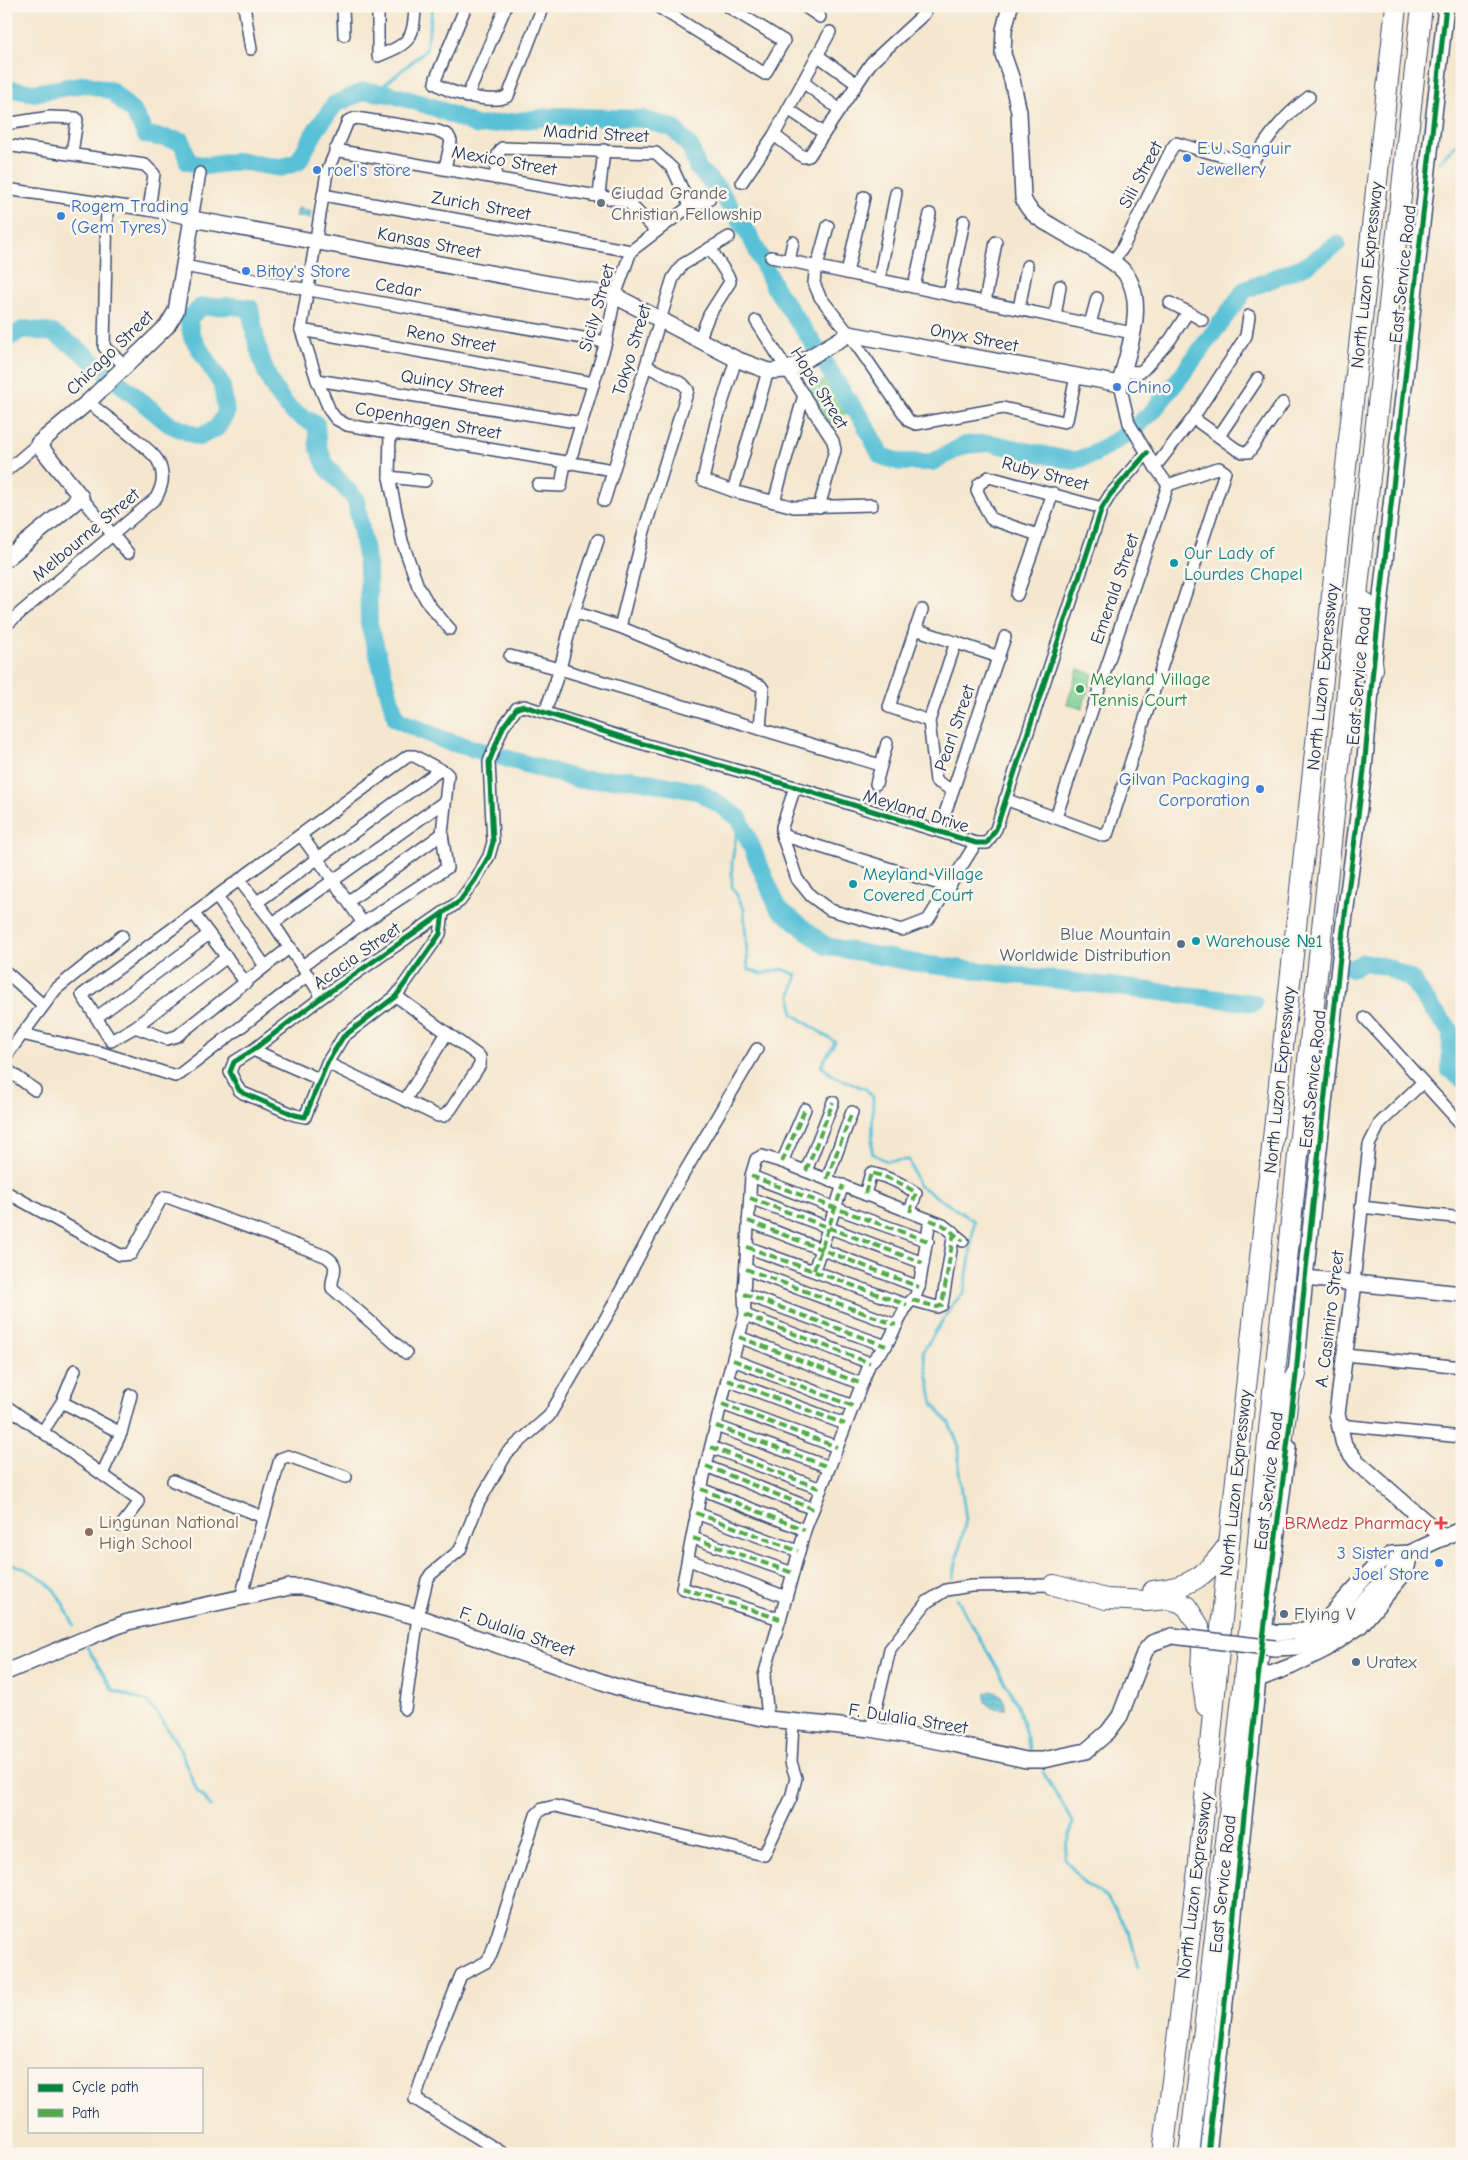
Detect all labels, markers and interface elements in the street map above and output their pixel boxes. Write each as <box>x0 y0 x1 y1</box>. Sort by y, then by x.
street label: Madrid Street <box>543 121 650 147</box>
street label: Sili Street <box>1115 137 1168 212</box>
place label: E.U. Sanguir Jewellery <box>1197 138 1292 180</box>
street label: Mexico Street <box>450 141 559 181</box>
marker: E.U. Sanguir Jewellery <box>1181 152 1193 164</box>
place label: roel's store <box>327 160 411 181</box>
marker: roel's store <box>311 164 323 176</box>
street label: North Luzon Expressway <box>1347 180 1387 369</box>
place label: Ciudad Grande Christian Fellowship <box>611 183 762 225</box>
street label: Zurich Street <box>430 187 533 225</box>
place label: Rogem Trading (Gem Tyres) <box>71 196 189 238</box>
marker: Ciudad Grande Christian Fellowship <box>595 197 607 209</box>
street label: East Service Road <box>1385 204 1421 344</box>
marker: Rogem Trading (Gem Tyres) <box>55 210 67 222</box>
street label: Kansas Street <box>376 223 483 263</box>
place label: Bitoy's Store <box>256 261 350 282</box>
street label: Sicily Street <box>575 261 620 354</box>
marker: Bitoy's Store <box>240 265 252 277</box>
street label: Cedar <box>374 274 423 302</box>
street label: Tokyo Street <box>608 301 656 398</box>
street label: Chicago Street <box>62 306 159 400</box>
street label: Onyx Street <box>928 319 1021 357</box>
street label: Reno Street <box>405 321 498 357</box>
street label: Hope Street <box>786 343 853 433</box>
street label: Quincy Street <box>399 366 506 403</box>
place label: Chino <box>1127 377 1171 398</box>
marker: Chino <box>1111 381 1123 393</box>
street label: Copenhagen Street <box>353 398 503 444</box>
street label: Ruby Street <box>999 452 1091 496</box>
street label: Melbourne Street <box>28 483 145 586</box>
street label: Emerald Street <box>1086 530 1144 647</box>
place label: Our Lady of Lourdes Chapel <box>1184 543 1303 585</box>
marker: Our Lady of Lourdes Chapel <box>1168 557 1180 569</box>
street label: North Luzon Expressway <box>1303 582 1343 771</box>
street label: East Service Road <box>1342 606 1376 746</box>
place label: Meyland Village Tennis Court <box>1090 669 1210 711</box>
street label: Pearl Street <box>930 681 980 774</box>
marker: Meyland Village Tennis Court <box>1074 683 1086 695</box>
place label: Gilvan Packaging Corporation <box>1119 769 1250 811</box>
marker: Gilvan Packaging Corporation <box>1254 783 1266 795</box>
street label: Meyland Drive <box>861 785 971 837</box>
place label: Meyland Village Covered Court <box>863 864 983 906</box>
marker: Meyland Village Covered Court <box>847 878 859 890</box>
street label: Acacia Street <box>309 918 405 994</box>
place label: Blue Mountain Worldwide Distribution <box>1000 924 1171 966</box>
place label: Warehouse №1 <box>1206 931 1323 952</box>
marker: Warehouse №1 <box>1190 935 1202 947</box>
marker: Blue Mountain Worldwide Distribution <box>1175 938 1187 950</box>
street label: North Luzon Expressway <box>1260 985 1300 1174</box>
street label: East Service Road <box>1295 1009 1331 1149</box>
street label: A. Casimiro Street <box>1311 1249 1349 1389</box>
street label: North Luzon Expressway <box>1216 1388 1256 1577</box>
street label: East Service Road <box>1250 1411 1288 1551</box>
place label: Lingunan National High School <box>99 1512 239 1554</box>
place label: BRMedz Pharmacy <box>1285 1513 1432 1534</box>
marker: BRMedz Pharmacy <box>1435 1517 1447 1529</box>
marker: Lingunan National High School <box>83 1526 95 1538</box>
place label: 3 Sister and Joel Store <box>1337 1543 1429 1585</box>
marker: 3 Sister and Joel Store <box>1433 1557 1445 1569</box>
street label: F. Dulalia Street <box>457 1602 578 1662</box>
place label: Flying V <box>1294 1604 1356 1625</box>
marker: Flying V <box>1278 1608 1290 1620</box>
place label: Uratex <box>1366 1652 1417 1673</box>
marker: Uratex <box>1350 1656 1362 1668</box>
street label: F. Dulalia Street <box>847 1699 970 1739</box>
street label: North Luzon Expressway <box>1173 1791 1217 1980</box>
street label: East Service Road <box>1205 1814 1241 1954</box>
legend <box>28 2068 202 2132</box>
text: Cycle path <box>72 2078 139 2096</box>
text: Path <box>72 2104 100 2122</box>

